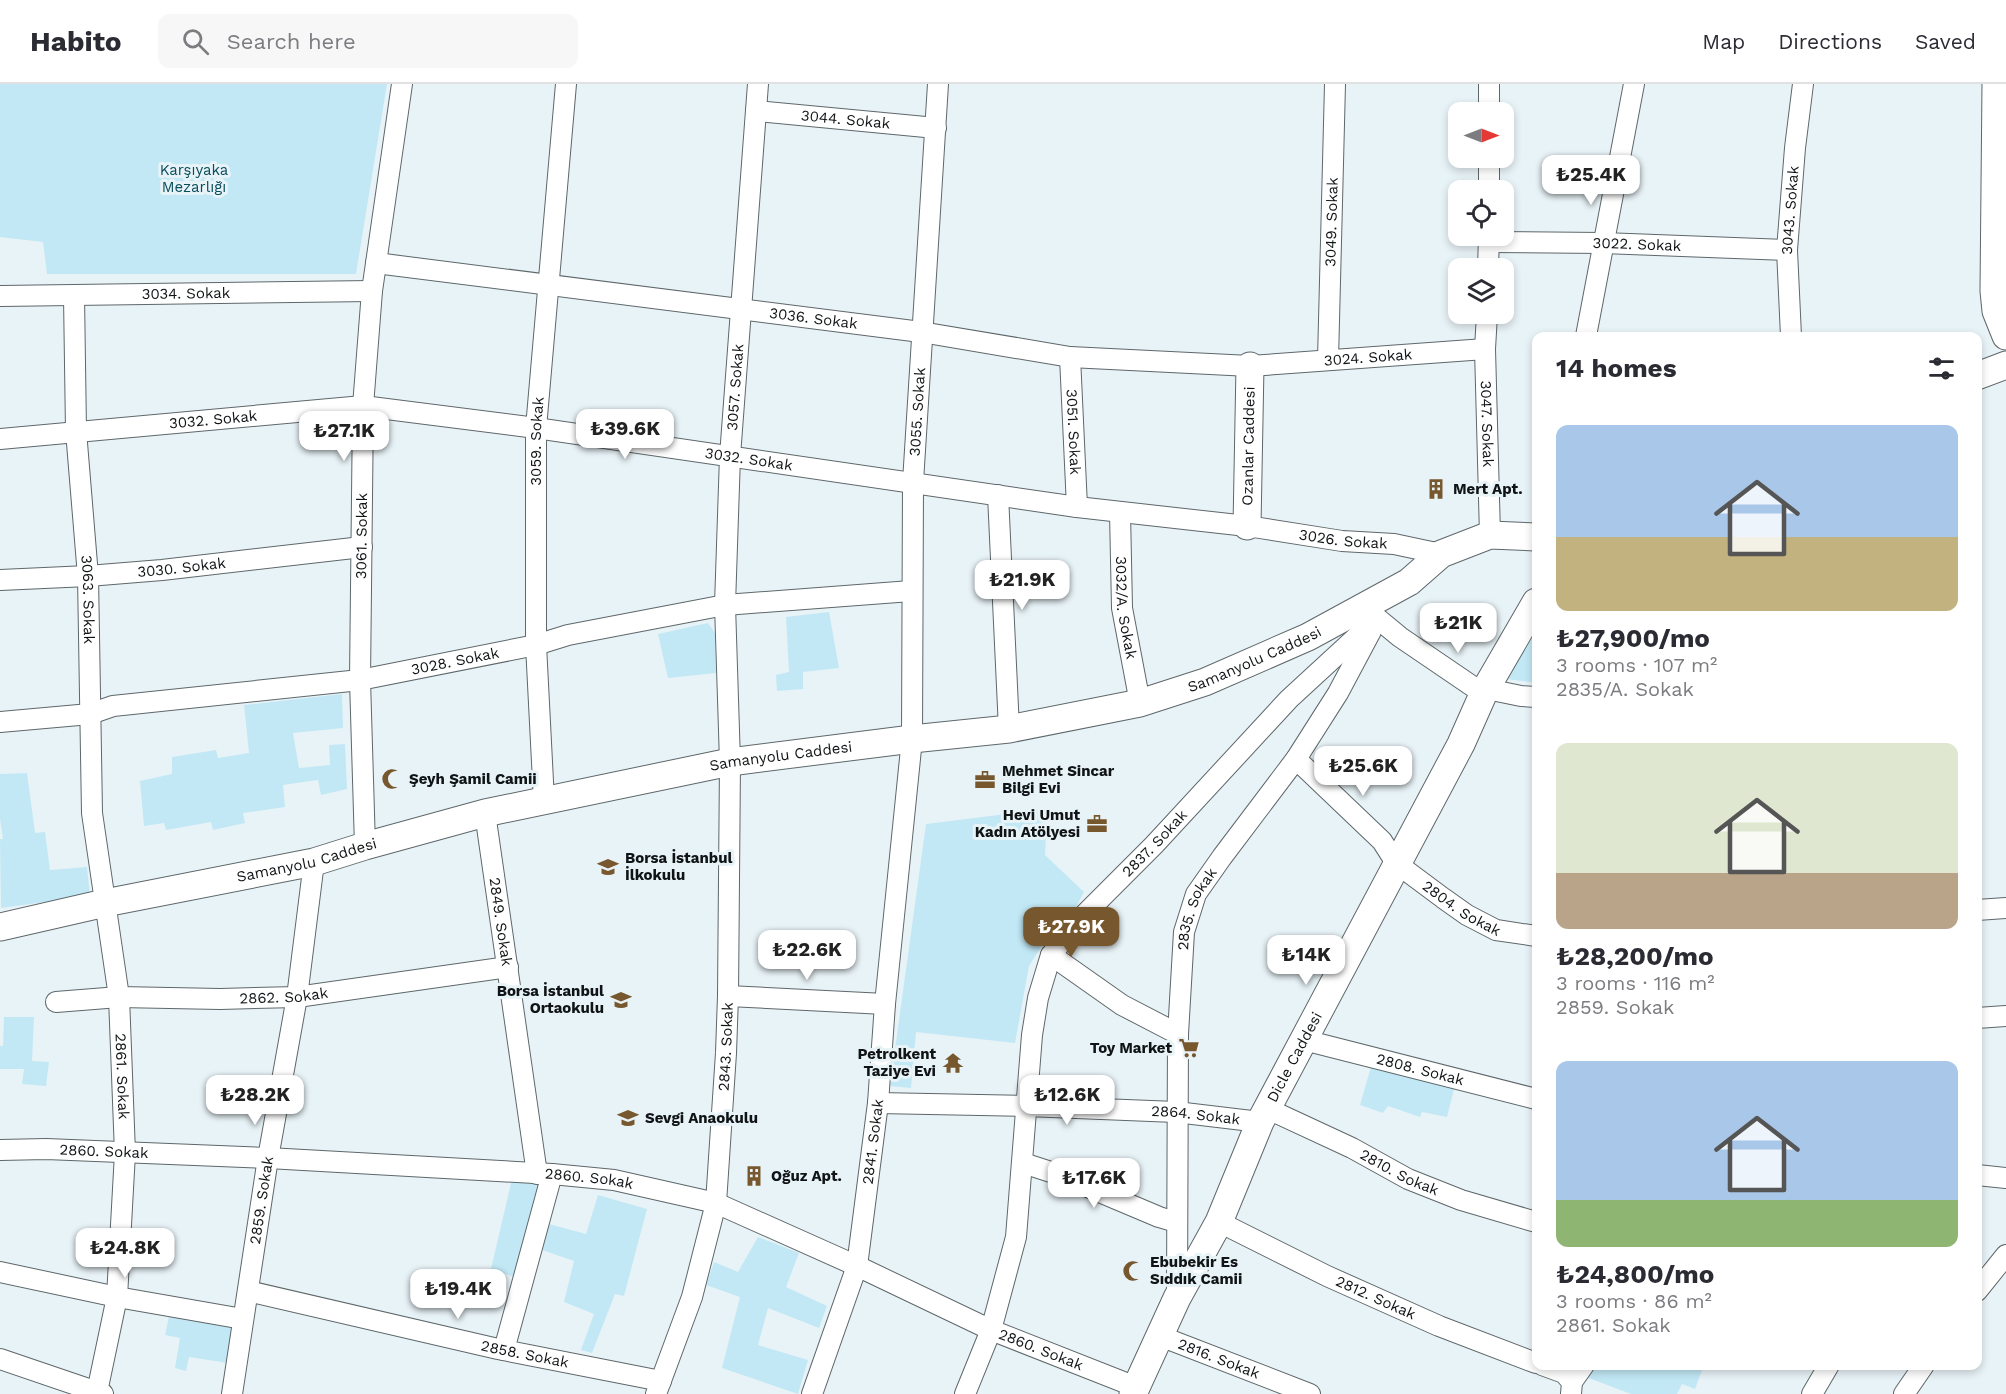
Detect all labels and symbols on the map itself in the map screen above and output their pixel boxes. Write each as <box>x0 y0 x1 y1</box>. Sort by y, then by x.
north arrow <box>1448 102 1514 168</box>
street label: 3044. Sokak <box>800 106 891 133</box>
pin: ₺25.4K <box>1542 155 1640 206</box>
park label: Karşıyaka Mezarlığı <box>160 161 229 196</box>
street label: 3043. Sokak <box>1778 165 1803 255</box>
street label: 3049. Sokak <box>1321 177 1342 267</box>
street label: 3022. Sokak <box>1593 234 1682 255</box>
street label: 3034. Sokak <box>142 284 231 303</box>
street label: 3036. Sokak <box>768 304 859 333</box>
street label: 3057. Sokak <box>723 343 747 431</box>
street label: 3024. Sokak <box>1323 345 1413 370</box>
street label: 3055. Sokak <box>906 366 929 457</box>
street label: 3047. Sokak <box>1477 380 1497 468</box>
street label: Ozanlar Caddesi <box>1238 386 1259 506</box>
street label: 3051. Sokak <box>1063 389 1085 476</box>
street label: 3059. Sokak <box>527 396 548 486</box>
street label: 3032. Sokak <box>168 407 258 433</box>
pin: ₺39.6K <box>576 409 674 460</box>
pin: ₺27.1K <box>295 411 393 462</box>
street label: 3032. Sokak <box>704 444 794 474</box>
building icon: Mert Apt. <box>1424 477 1448 501</box>
place label: Mert Apt. <box>1453 480 1523 498</box>
street label: 3061. Sokak <box>352 492 371 579</box>
street label: 3026. Sokak <box>1298 525 1389 553</box>
street label: 3063. Sokak <box>77 554 98 645</box>
street label: 3030. Sokak <box>137 554 227 581</box>
street label: 3032/A. Sokak <box>1112 556 1141 661</box>
pin: ₺21.9K <box>973 560 1071 611</box>
pin: ₺21K <box>1422 603 1494 654</box>
street label: Samanyolu Caddesi <box>1186 622 1324 696</box>
street label: 3028. Sokak <box>410 643 501 679</box>
street label: Samanyolu Caddesi <box>708 738 853 775</box>
pin: ₺25.6K <box>1314 746 1412 797</box>
place label: Mehmet Sincar Bilgi Evi <box>1002 762 1115 797</box>
mosque icon: Şeyh Şamil Camii <box>380 767 404 791</box>
office icon: Mehmet Sincar Bilgi Evi <box>973 768 997 792</box>
place label: Şeyh Şamil Camii <box>409 770 537 788</box>
place label: Hevi Umut Kadın Atölyesi <box>975 806 1080 841</box>
street label: 2837. Sokak <box>1118 806 1191 881</box>
office icon: Hevi Umut Kadın Atölyesi <box>1085 812 1109 836</box>
street label: Samanyolu Caddesi <box>235 834 379 886</box>
place label: Borsa İstanbul İlkokulu <box>625 849 732 884</box>
school or university icon: Borsa İstanbul İlkokulu <box>596 855 620 879</box>
street label: 2835. Sokak <box>1174 864 1221 951</box>
street label: 2849. Sokak <box>485 876 516 968</box>
street label: 2804. Sokak <box>1419 877 1504 940</box>
pin: ₺27.9K <box>1022 907 1120 958</box>
pin: ₺22.6K <box>758 930 856 981</box>
pin: ₺14K <box>1270 935 1342 986</box>
place label: Borsa İstanbul Ortaokulu <box>497 982 604 1017</box>
street label: 2862. Sokak <box>239 984 330 1007</box>
school or university icon: Borsa İstanbul Ortaokulu <box>609 988 633 1012</box>
street label: 2843. Sokak <box>714 1002 737 1092</box>
street label: Dicle Caddesi <box>1263 1009 1326 1105</box>
street label: 2861. Sokak <box>111 1033 133 1120</box>
supermarket icon: Toy Market <box>1177 1036 1201 1060</box>
place label: Toy Market <box>1090 1039 1172 1057</box>
place label: Petrolkent Taziye Evi <box>857 1045 936 1080</box>
street label: 2808. Sokak <box>1375 1050 1466 1089</box>
temple icon: Petrolkent Taziye Evi <box>941 1051 965 1075</box>
pin: ₺28.2K <box>206 1075 304 1126</box>
pin: ₺12.6K <box>1018 1075 1116 1126</box>
street label: 2841. Sokak <box>859 1097 887 1185</box>
street label: 2864. Sokak <box>1151 1102 1242 1129</box>
school or university icon: Sevgi Anaokulu <box>616 1106 640 1130</box>
place label: Sevgi Anaokulu <box>645 1109 758 1127</box>
street label: 2860. Sokak <box>59 1141 149 1162</box>
street label: 2810. Sokak <box>1357 1145 1442 1199</box>
street label: 2859. Sokak <box>246 1154 277 1246</box>
pin: ₺17.6K <box>1045 1158 1143 1209</box>
building icon: Oğuz Apt. <box>742 1164 766 1188</box>
street label: 2860. Sokak <box>544 1165 636 1193</box>
place label: Oğuz Apt. <box>771 1167 842 1185</box>
pin: ₺24.8K <box>76 1228 174 1279</box>
place label: Ebubekir Es Sıddık Camii <box>1150 1253 1242 1288</box>
mosque icon: Ebubekir Es Sıddık Camii <box>1121 1259 1145 1283</box>
pin: ₺19.4K <box>409 1269 507 1320</box>
street label: 2812. Sokak <box>1333 1272 1419 1324</box>
street label: 2860. Sokak <box>996 1325 1086 1374</box>
street label: 2816. Sokak <box>1175 1335 1263 1383</box>
street label: 2858. Sokak <box>479 1336 571 1372</box>

